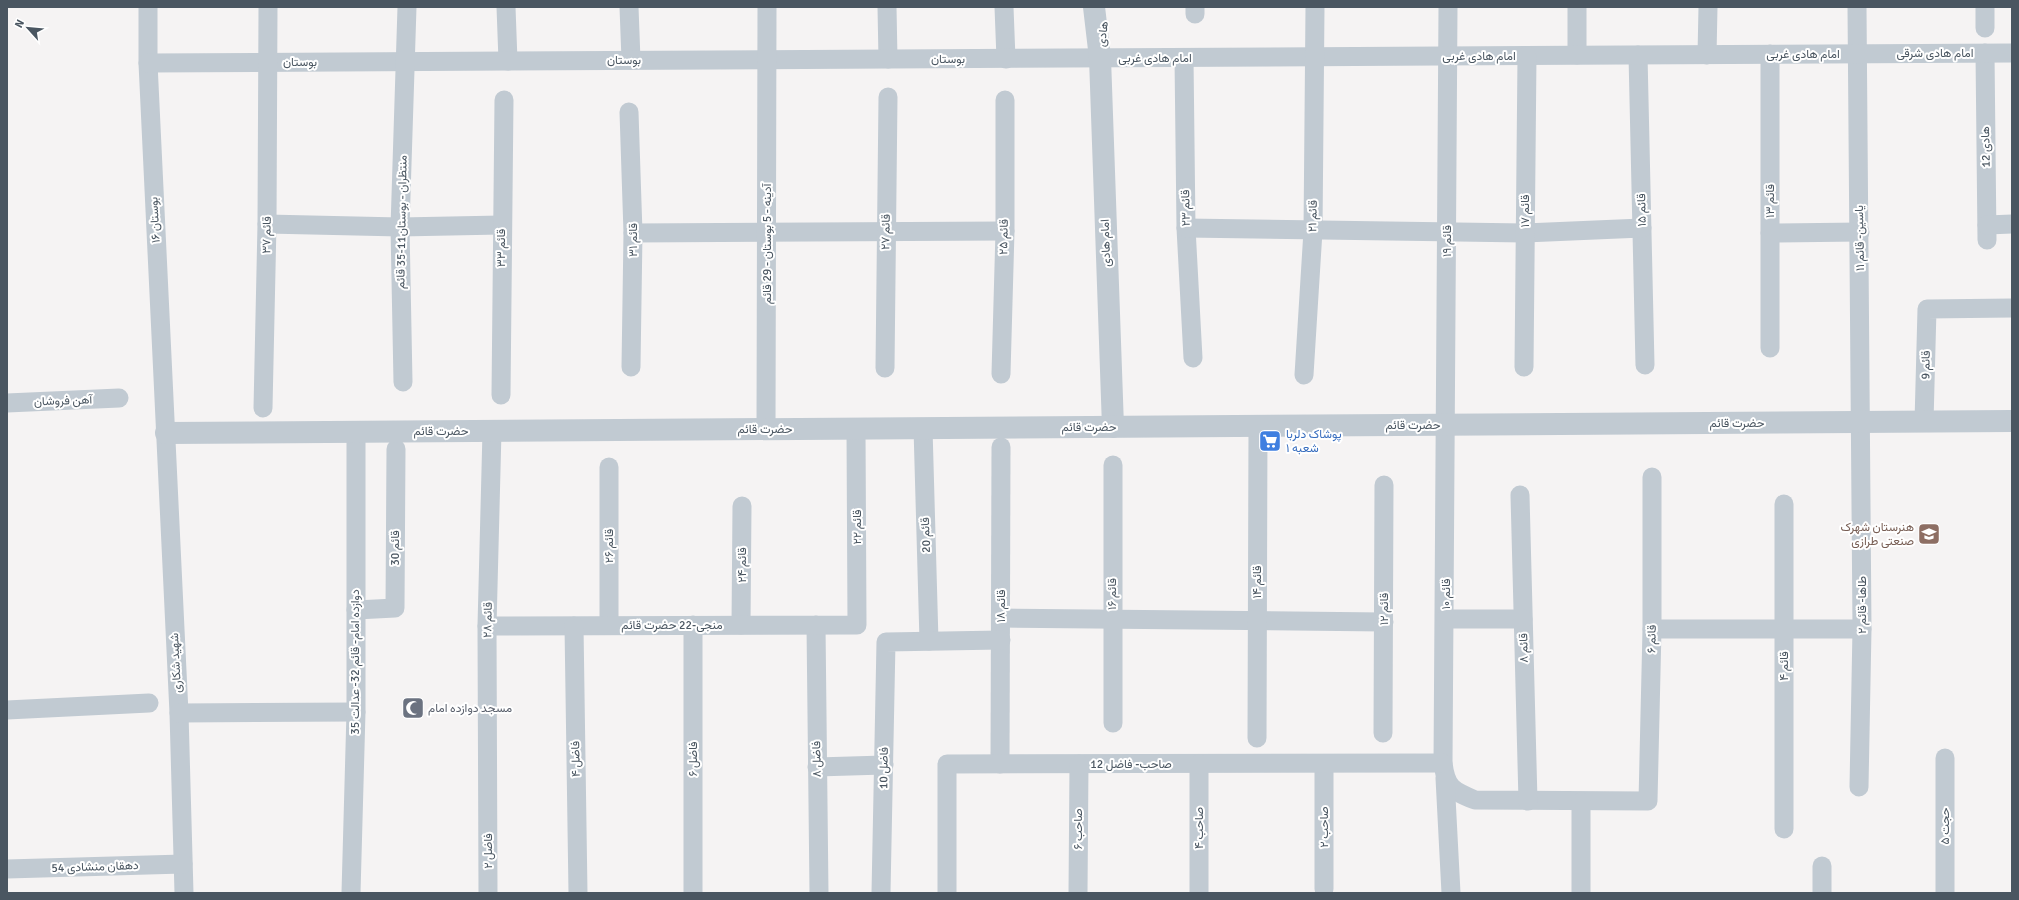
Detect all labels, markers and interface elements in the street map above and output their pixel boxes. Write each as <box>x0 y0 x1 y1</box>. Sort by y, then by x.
north arrow <box>8 8 48 48</box>
text: N <box>12 17 27 30</box>
street label: هادی <box>1094 20 1112 48</box>
street label: امام هادی شرقی <box>1897 46 1973 61</box>
street label: امام هادی غربی <box>1766 47 1840 62</box>
street label: امام هادی غربی <box>1442 49 1516 64</box>
street label: امام هادی غربی <box>1118 51 1192 66</box>
street label: بوستان <box>931 52 965 67</box>
street label: بوستان <box>607 53 641 68</box>
street label: بوستان <box>283 55 317 70</box>
street label: 12 هادی <box>1978 126 1994 168</box>
street label: منتظران - بوستان11-35 قائم <box>393 155 411 289</box>
street label: آدینه - 5 بوستان - 29 قائم <box>760 183 775 304</box>
street label: قائم ۱۳ <box>1763 184 1778 218</box>
street label: قائم ۲۳ <box>1178 189 1194 227</box>
street label: قائم ۱۵ <box>1634 193 1650 227</box>
street label: قائم ۱۷ <box>1518 194 1533 228</box>
street label: بوستان ۱۶ <box>146 197 164 243</box>
street label: قائم ۲۱ <box>1305 200 1321 232</box>
street label: یاسین- قائم ۱۱ <box>1852 205 1868 271</box>
street label: قائم ۲۷ <box>878 214 894 250</box>
street label: قائم ۳۷ <box>259 216 275 254</box>
street label: قائم ۲۵ <box>996 219 1012 255</box>
street label: امام هادی <box>1098 219 1114 267</box>
street label: قائم ۳۱ <box>626 223 641 257</box>
street label: قائم ۱۹ <box>1440 225 1455 257</box>
street label: قائم ۳۳ <box>494 229 509 267</box>
street label: قائم 9 <box>1918 350 1934 380</box>
street label: آهن فروشان <box>34 392 94 410</box>
street label: حضرت قائم <box>1709 416 1765 431</box>
street label: حضرت قائم <box>1385 418 1441 433</box>
street label: حضرت قائم <box>1061 420 1117 435</box>
street label: حضرت قائم <box>737 422 793 437</box>
street label: حضرت قائم <box>413 424 469 439</box>
place label: پوشاک دلربا شعبه ۱ <box>1286 427 1342 456</box>
supermarket icon: پوشاک دلربا شعبه ۱ <box>1257 428 1283 454</box>
street label: قائم ۲۲ <box>850 509 865 545</box>
street label: قائم 20 <box>918 517 934 553</box>
place label: هنرستان شهرک صنعتی طرازی <box>1840 520 1914 549</box>
school or university icon: هنرستان شهرک صنعتی طرازی <box>1916 521 1942 547</box>
street label: قائم ۲۶ <box>602 529 617 563</box>
street label: قائم 30 <box>388 530 403 566</box>
street label: قائم ۲۴ <box>735 547 750 583</box>
street label: قائم ۱۴ <box>1250 566 1265 598</box>
street label: طاها- قائم ۲ <box>1855 576 1870 634</box>
street label: قائم ۱۶ <box>1105 578 1120 610</box>
street label: قائم ۱۰ <box>1439 578 1454 610</box>
street label: دوازده امام- قائم 32- عدالت 35 <box>348 589 363 735</box>
street label: قائم ۱۸ <box>994 589 1009 623</box>
street label: قائم ۱۲ <box>1377 593 1392 625</box>
street label: قائم ۲۸ <box>480 602 496 638</box>
street label: منجی-22 حضرت قائم <box>621 618 723 633</box>
street label: قائم ۶ <box>1644 625 1660 653</box>
street label: شهید شکاری <box>167 633 185 693</box>
street label: قائم ۸ <box>1516 633 1532 663</box>
street label: قائم ۴ <box>1777 651 1792 681</box>
mosque icon: مسجد دوازده امام <box>400 695 426 721</box>
place label: مسجد دوازده امام <box>428 701 512 716</box>
street label: فاضل ۴ <box>568 741 584 777</box>
street label: فاضل ۶ <box>686 741 701 777</box>
street label: فاضل ۸ <box>809 741 825 777</box>
street label: فاضل 10 <box>876 747 892 789</box>
street label: صاحب- فاضل 12 <box>1090 757 1172 772</box>
street label: صاحب ۲ <box>1317 806 1332 848</box>
street label: صاحب ۴ <box>1192 807 1207 849</box>
street label: حجت ۵ <box>1938 807 1953 845</box>
street label: صاحب ۶ <box>1071 809 1086 849</box>
street label: فاضل ۲ <box>481 833 496 869</box>
street label: دهقان منشادی 54 <box>51 858 139 876</box>

